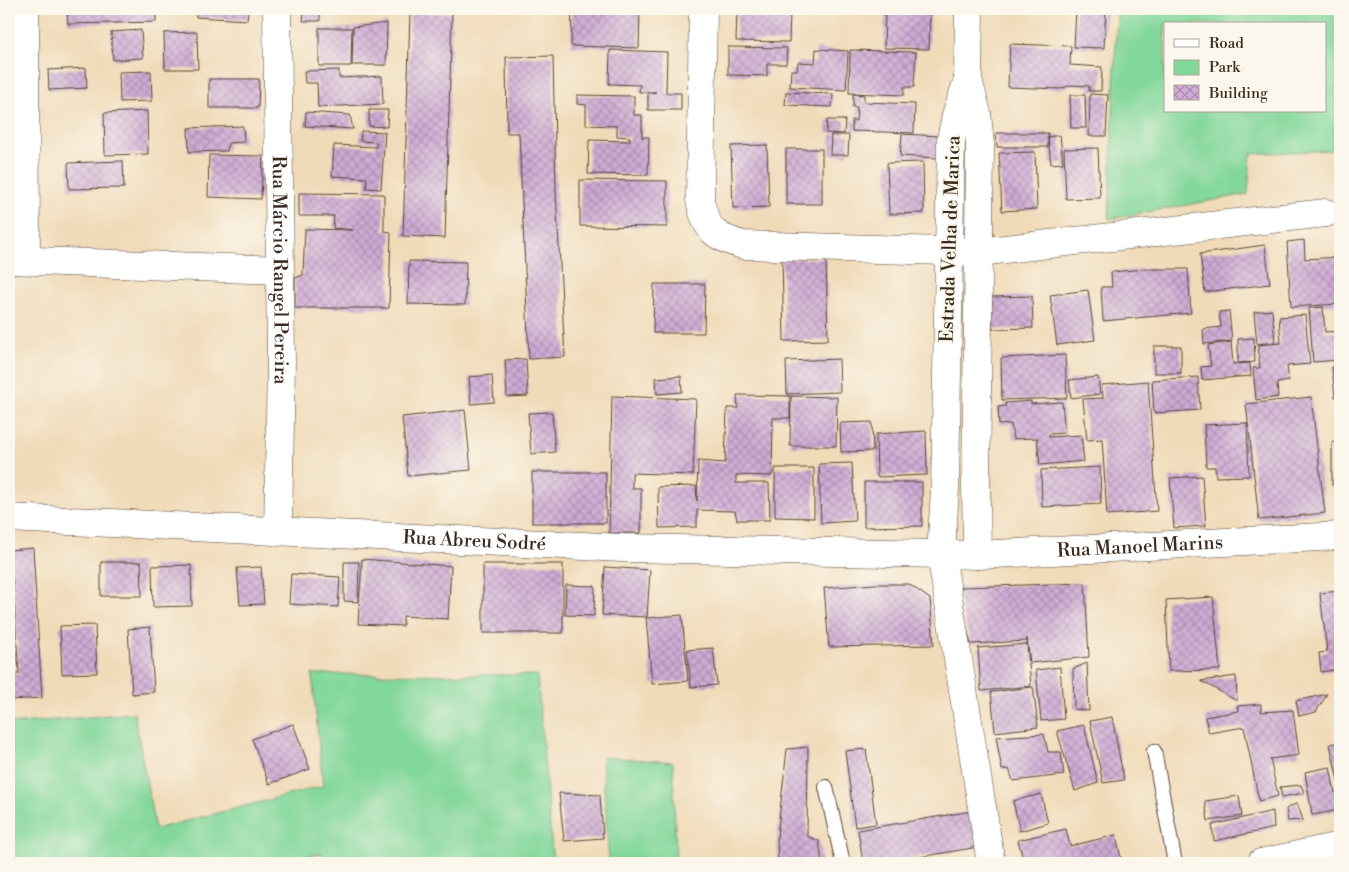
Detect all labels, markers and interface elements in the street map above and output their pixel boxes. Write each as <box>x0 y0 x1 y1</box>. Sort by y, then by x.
legend <box>1164 22 1326 112</box>
text: Road <box>1209 34 1244 53</box>
text: Park <box>1209 58 1241 77</box>
text: Building <box>1208 84 1268 103</box>
street label: Estrada Velha de Marica <box>934 135 966 343</box>
street label: Rua Márcio Rangel Pereira <box>267 155 293 385</box>
street label: Rua Abreu Sodré <box>402 525 547 556</box>
street label: Rua Manoel Marins <box>1056 530 1224 563</box>

